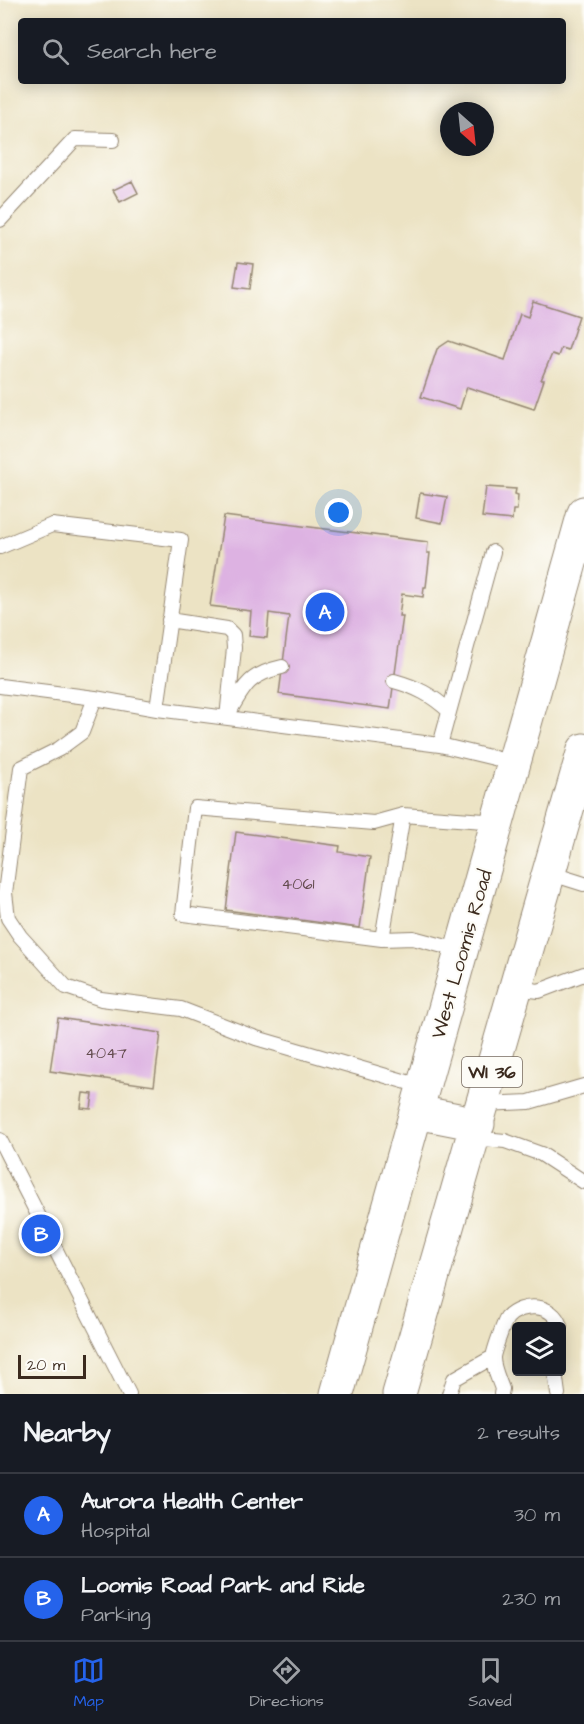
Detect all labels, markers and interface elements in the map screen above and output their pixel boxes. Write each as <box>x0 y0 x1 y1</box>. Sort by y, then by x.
search box <box>18 18 566 84</box>
icon: search <box>39 35 72 68</box>
text: Search here <box>87 36 217 67</box>
north arrow <box>440 102 494 156</box>
your location <box>324 498 353 527</box>
pin: A <box>306 590 344 634</box>
street label: West Loomis Road <box>424 866 499 1042</box>
house number: 4061 <box>281 873 315 895</box>
house number: 4047 <box>85 1042 127 1064</box>
road number: WI 36 <box>462 1057 522 1087</box>
pin: B <box>22 1212 60 1256</box>
map controls <box>512 1322 566 1376</box>
button: layers <box>512 1322 566 1376</box>
scale bar <box>18 1352 86 1380</box>
text: 20 m <box>27 1354 65 1376</box>
text: Nearby <box>24 1415 111 1451</box>
text: 2 results <box>477 1419 560 1447</box>
text: Aurora Health Center <box>81 1486 303 1517</box>
text: A <box>37 1501 50 1529</box>
text: 30 m <box>514 1501 560 1529</box>
text: Hospital <box>81 1517 150 1545</box>
text: Loomis Road Park and Ride <box>81 1570 365 1601</box>
text: B <box>36 1585 51 1613</box>
text: 230 m <box>502 1585 560 1613</box>
text: Parking <box>81 1601 151 1629</box>
tab: Map <box>72 1654 105 1712</box>
tab: Directions <box>250 1654 324 1712</box>
tab: Saved <box>468 1654 512 1712</box>

